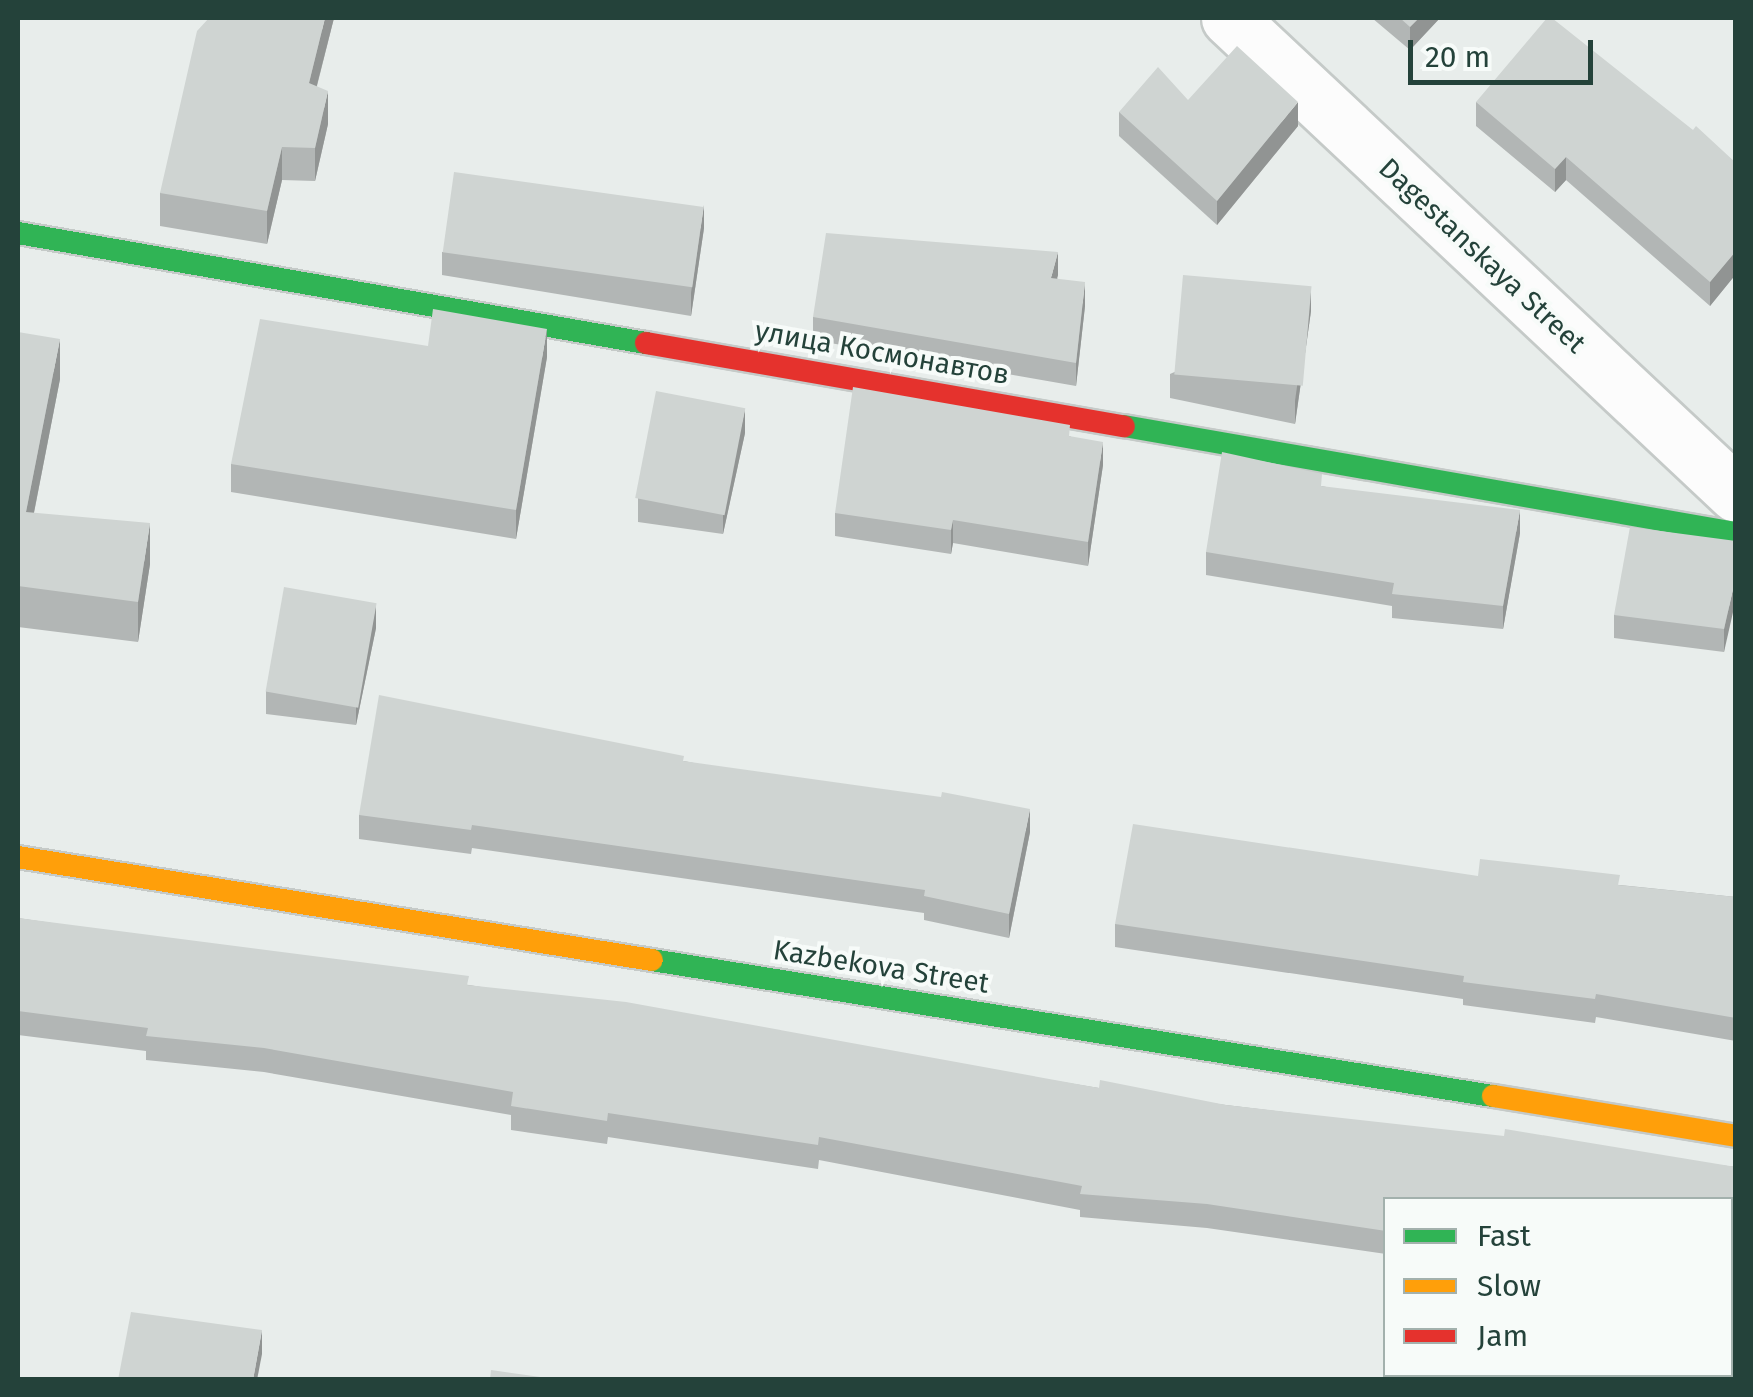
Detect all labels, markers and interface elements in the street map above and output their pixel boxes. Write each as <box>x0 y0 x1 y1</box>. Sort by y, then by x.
scale bar <box>1413 20 1598 82</box>
text: 20 m <box>1425 39 1490 75</box>
street label: Dagestanskaya Street <box>1372 151 1592 361</box>
street label: улица Космонавтов <box>752 314 1012 392</box>
street label: Kazbekova Street <box>771 933 991 1001</box>
legend <box>1383 1197 1733 1377</box>
text: Fast <box>1477 1218 1531 1254</box>
text: Slow <box>1477 1268 1541 1304</box>
text: Jam <box>1477 1318 1528 1354</box>

